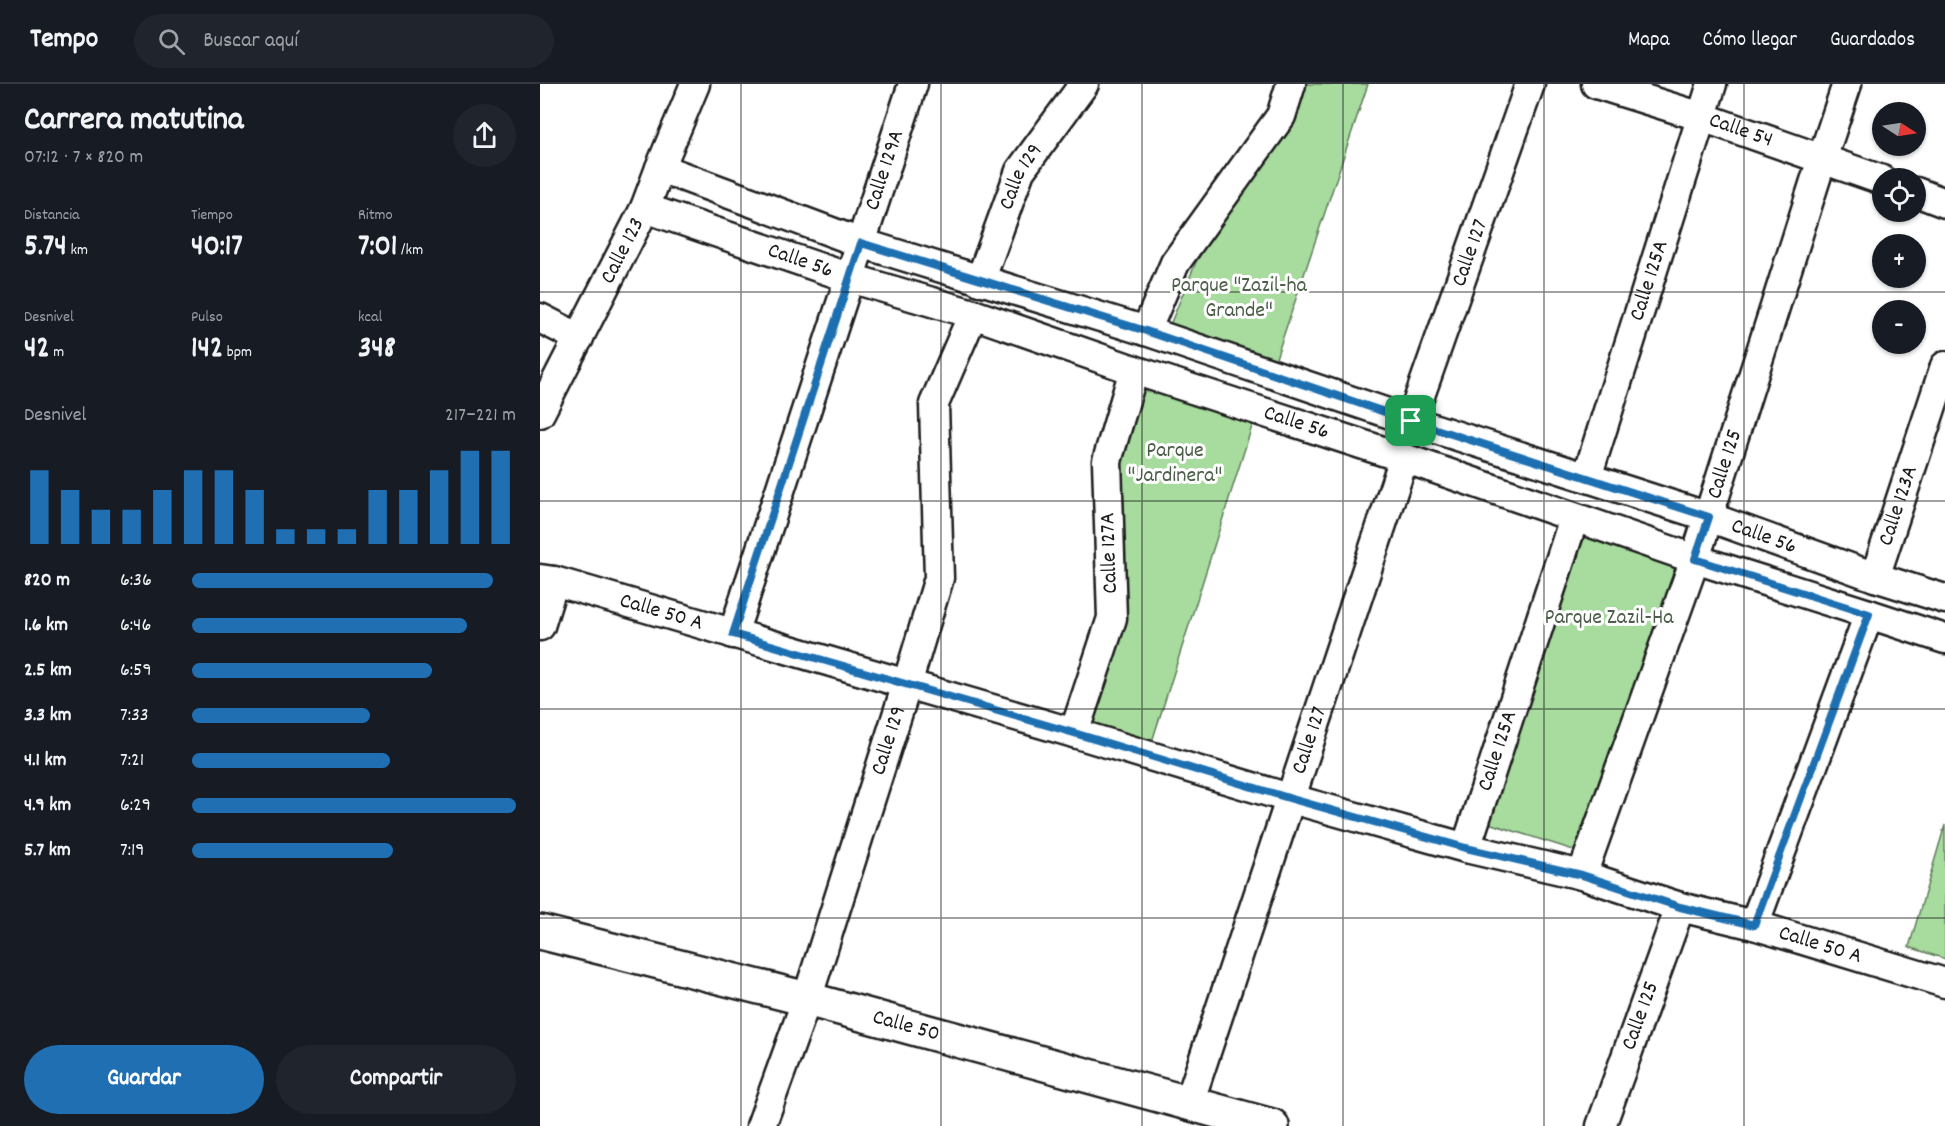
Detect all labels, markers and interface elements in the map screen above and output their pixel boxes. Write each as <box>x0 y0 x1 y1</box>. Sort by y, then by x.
search box <box>134 14 554 68</box>
text: Tempo <box>30 21 98 61</box>
icon: search <box>155 25 188 58</box>
text: Buscar aquí <box>203 26 298 57</box>
text: Mapa <box>1628 26 1670 56</box>
text: Cómo llegar <box>1703 26 1797 56</box>
text: Guardados <box>1830 26 1915 56</box>
text: Carrera matutina <box>24 98 244 145</box>
north arrow <box>1872 102 1926 156</box>
map controls <box>1872 102 1926 354</box>
button: share <box>453 104 516 167</box>
street label: Calle 54 <box>1705 105 1777 156</box>
street label: Calle 129A <box>857 126 912 214</box>
street label: Calle 129 <box>992 137 1051 214</box>
text: 07:12 · 7 × 820 m <box>24 144 143 172</box>
button: locate <box>1872 168 1926 222</box>
text: Distancia <box>24 204 80 227</box>
text: Tiempo <box>191 204 233 227</box>
text: Ritmo <box>358 204 393 227</box>
street label: Calle 123 <box>593 212 653 290</box>
street label: Calle 127 <box>1444 215 1496 291</box>
text: 5.74 <box>24 227 67 270</box>
text: 40:17 <box>191 227 243 270</box>
text: 7:01 <box>358 227 397 270</box>
button: + <box>1872 234 1926 288</box>
street label: Calle 56 <box>763 235 837 287</box>
street label: Calle 125A <box>1622 236 1677 325</box>
text: km <box>67 239 88 262</box>
text: /km <box>397 239 423 262</box>
park label: Parque "Zazil-ha Grande" <box>1171 271 1308 327</box>
button: − <box>1872 300 1926 354</box>
text: Desnivel <box>24 306 74 329</box>
text: Pulso <box>191 306 223 329</box>
text: kcal <box>358 306 382 329</box>
text: 42 <box>24 329 50 372</box>
text: 142 <box>191 329 223 372</box>
text: 348 <box>358 329 396 372</box>
text: m <box>50 341 64 364</box>
text: bpm <box>223 341 252 364</box>
pin <box>1385 395 1436 446</box>
street label: Calle 56 <box>1260 398 1333 448</box>
text: Desnivel <box>24 402 86 430</box>
text: 217–221 m <box>445 402 516 430</box>
icon: arrive <box>1394 404 1427 437</box>
street label: Calle 125 <box>1700 426 1751 503</box>
park label: Parque "Jardinera" <box>1128 436 1222 492</box>
street label: Calle 123A <box>1871 462 1926 550</box>
street label: Calle 56 <box>1727 511 1801 563</box>
street label: Calle 127A <box>1093 512 1127 594</box>
text: 820 m <box>24 567 70 595</box>
text: 6:36 <box>120 567 152 595</box>
street label: Calle 50 A <box>616 585 707 639</box>
park label: Parque Zazil-Ha <box>1544 603 1674 634</box>
text: 1.6 km <box>24 612 68 640</box>
text: 6:46 <box>120 612 151 640</box>
text: 2.5 km <box>24 657 72 685</box>
text: 6:59 <box>120 657 152 685</box>
text: 3.3 km <box>24 702 72 730</box>
text: 7:33 <box>120 702 149 730</box>
street label: Calle 129 <box>863 702 914 779</box>
street label: Calle 127 <box>1284 703 1335 778</box>
street label: Calle 125A <box>1470 707 1525 795</box>
text: 4.1 km <box>24 747 67 775</box>
text: 7:21 <box>120 747 144 775</box>
text: 4.9 km <box>24 792 71 820</box>
text: 6:29 <box>120 792 151 820</box>
text: 5.7 km <box>24 837 71 865</box>
text: 7:19 <box>120 837 145 865</box>
street label: Calle 50 A <box>1775 918 1866 972</box>
street label: Calle 125 <box>1614 977 1667 1055</box>
street label: Calle 50 <box>869 1002 943 1050</box>
button: Guardar <box>24 1045 264 1114</box>
button: Compartir <box>276 1045 516 1114</box>

